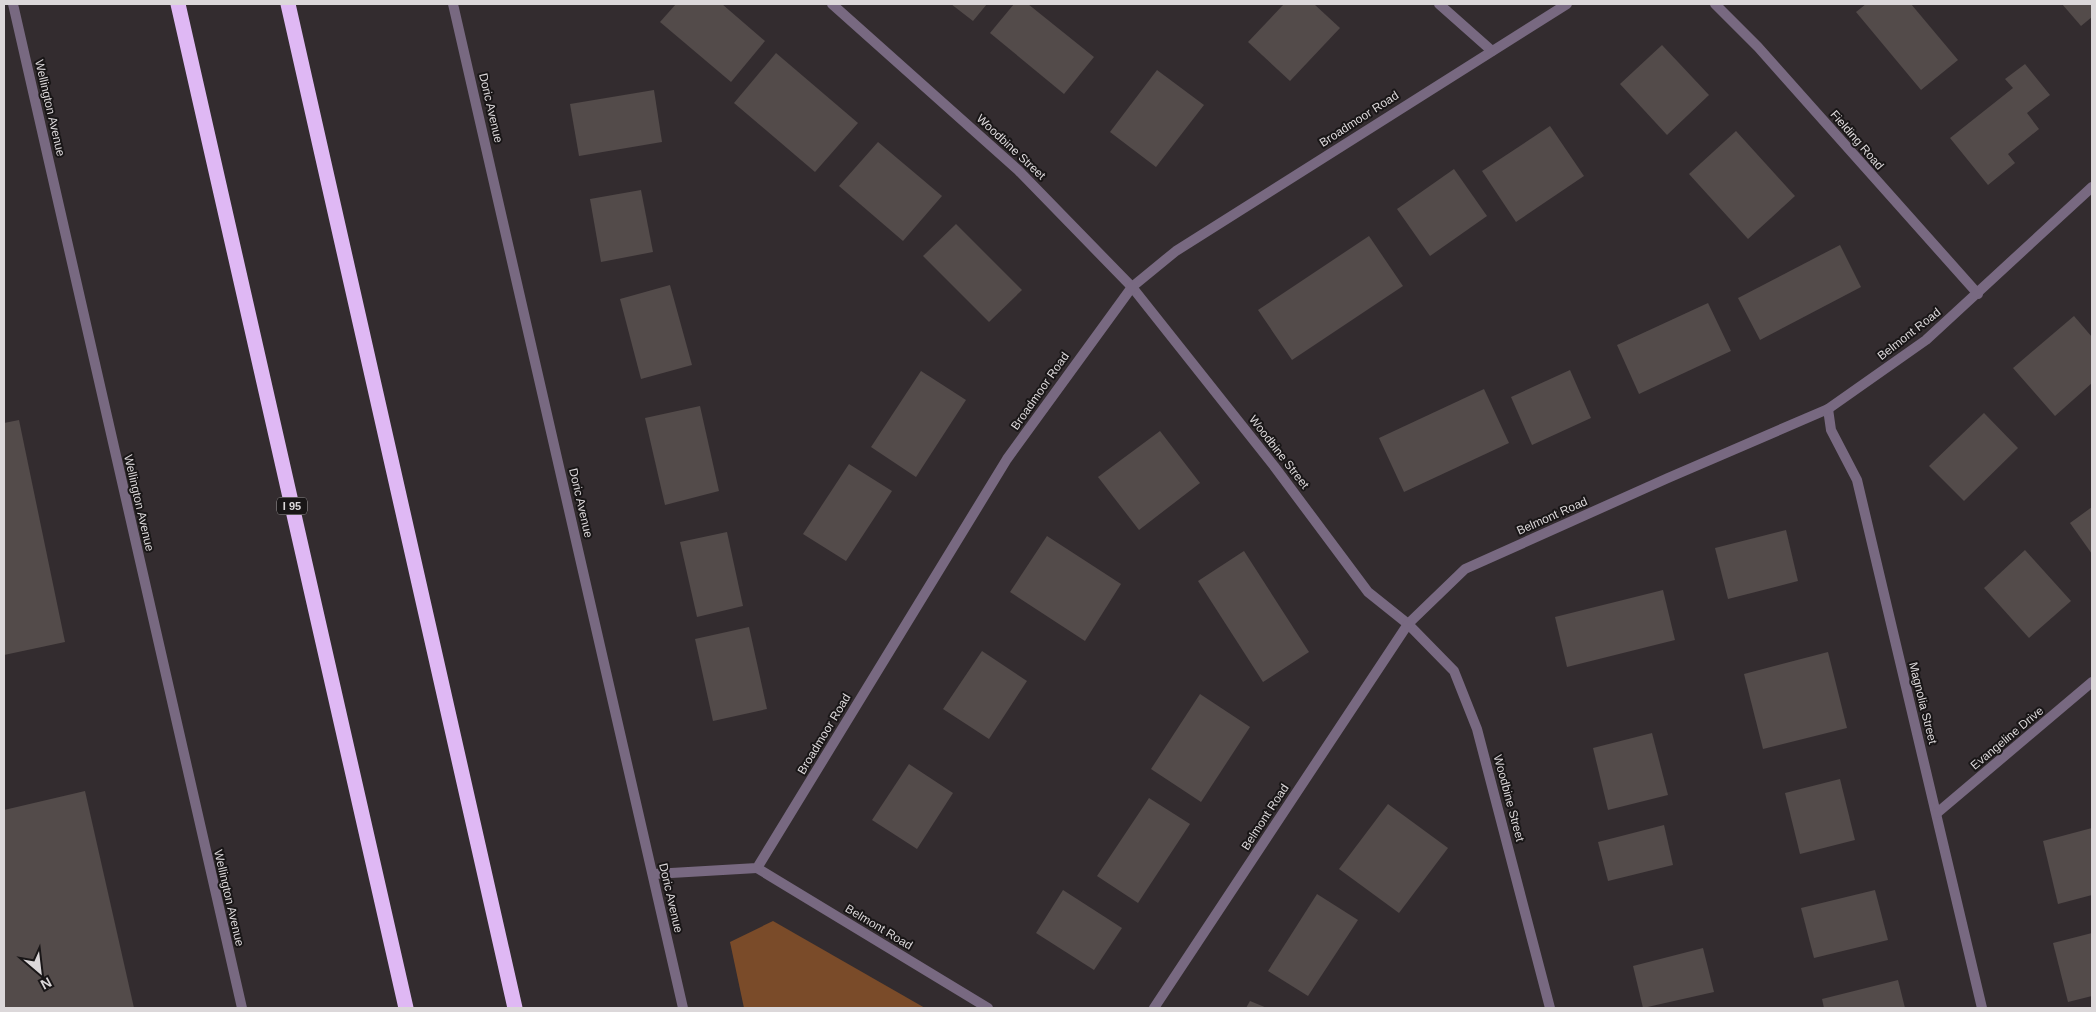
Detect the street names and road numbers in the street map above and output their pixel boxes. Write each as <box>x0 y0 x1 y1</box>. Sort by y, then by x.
street label: Wellington Avenue <box>32 58 68 158</box>
street label: Doric Avenue <box>476 72 506 145</box>
street label: Broadmoor Road <box>1317 88 1401 150</box>
street label: Fielding Road <box>1827 107 1887 173</box>
street label: Woodbine Street <box>974 111 1049 183</box>
street label: Belmont Road <box>1875 305 1943 363</box>
street label: Broadmoor Road <box>1008 350 1072 432</box>
street label: Woodbine Street <box>1246 413 1312 492</box>
street label: Wellington Avenue <box>121 453 157 553</box>
street label: Doric Avenue <box>566 467 596 540</box>
street label: Belmont Road <box>1514 494 1590 538</box>
road number: I 95 <box>277 498 307 514</box>
street label: Magnolia Street <box>1906 661 1940 746</box>
street label: Broadmoor Road <box>794 691 854 777</box>
street label: Evangeline Drive <box>1968 703 2046 773</box>
street label: Woodbine Street <box>1491 753 1527 844</box>
street label: Belmont Road <box>1238 781 1292 853</box>
street label: Wellington Avenue <box>211 848 247 948</box>
street label: Doric Avenue <box>656 862 686 935</box>
street label: Belmont Road <box>843 901 915 953</box>

